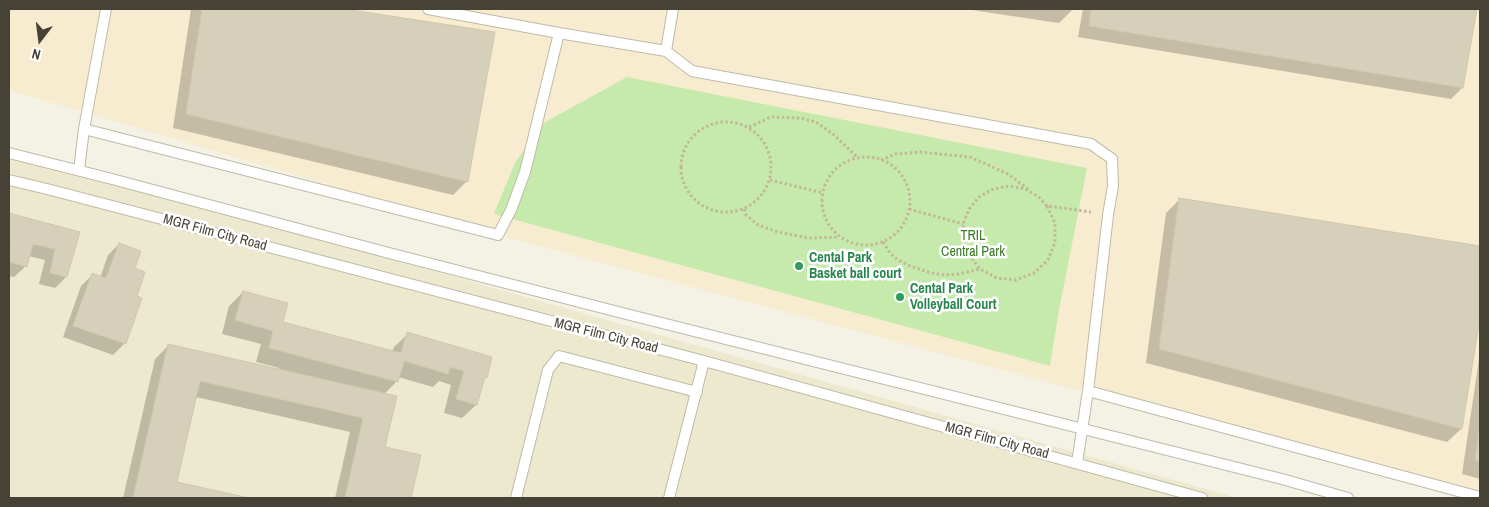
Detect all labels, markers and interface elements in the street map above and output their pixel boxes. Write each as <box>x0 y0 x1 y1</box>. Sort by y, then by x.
north arrow <box>15 15 65 65</box>
text: N <box>30 45 42 64</box>
street label: MGR Film City Road <box>161 211 269 255</box>
park label: TRIL Central Park <box>941 228 1005 260</box>
place label: Cental Park Basket ball court <box>809 250 902 282</box>
marker: Cental Park Basket ball court <box>793 260 805 272</box>
place label: Cental Park Volleyball Court <box>910 281 997 314</box>
marker: Cental Park Volleyball Court <box>894 291 906 303</box>
street label: MGR Film City Road <box>552 315 660 357</box>
street label: MGR Film City Road <box>943 419 1051 463</box>

